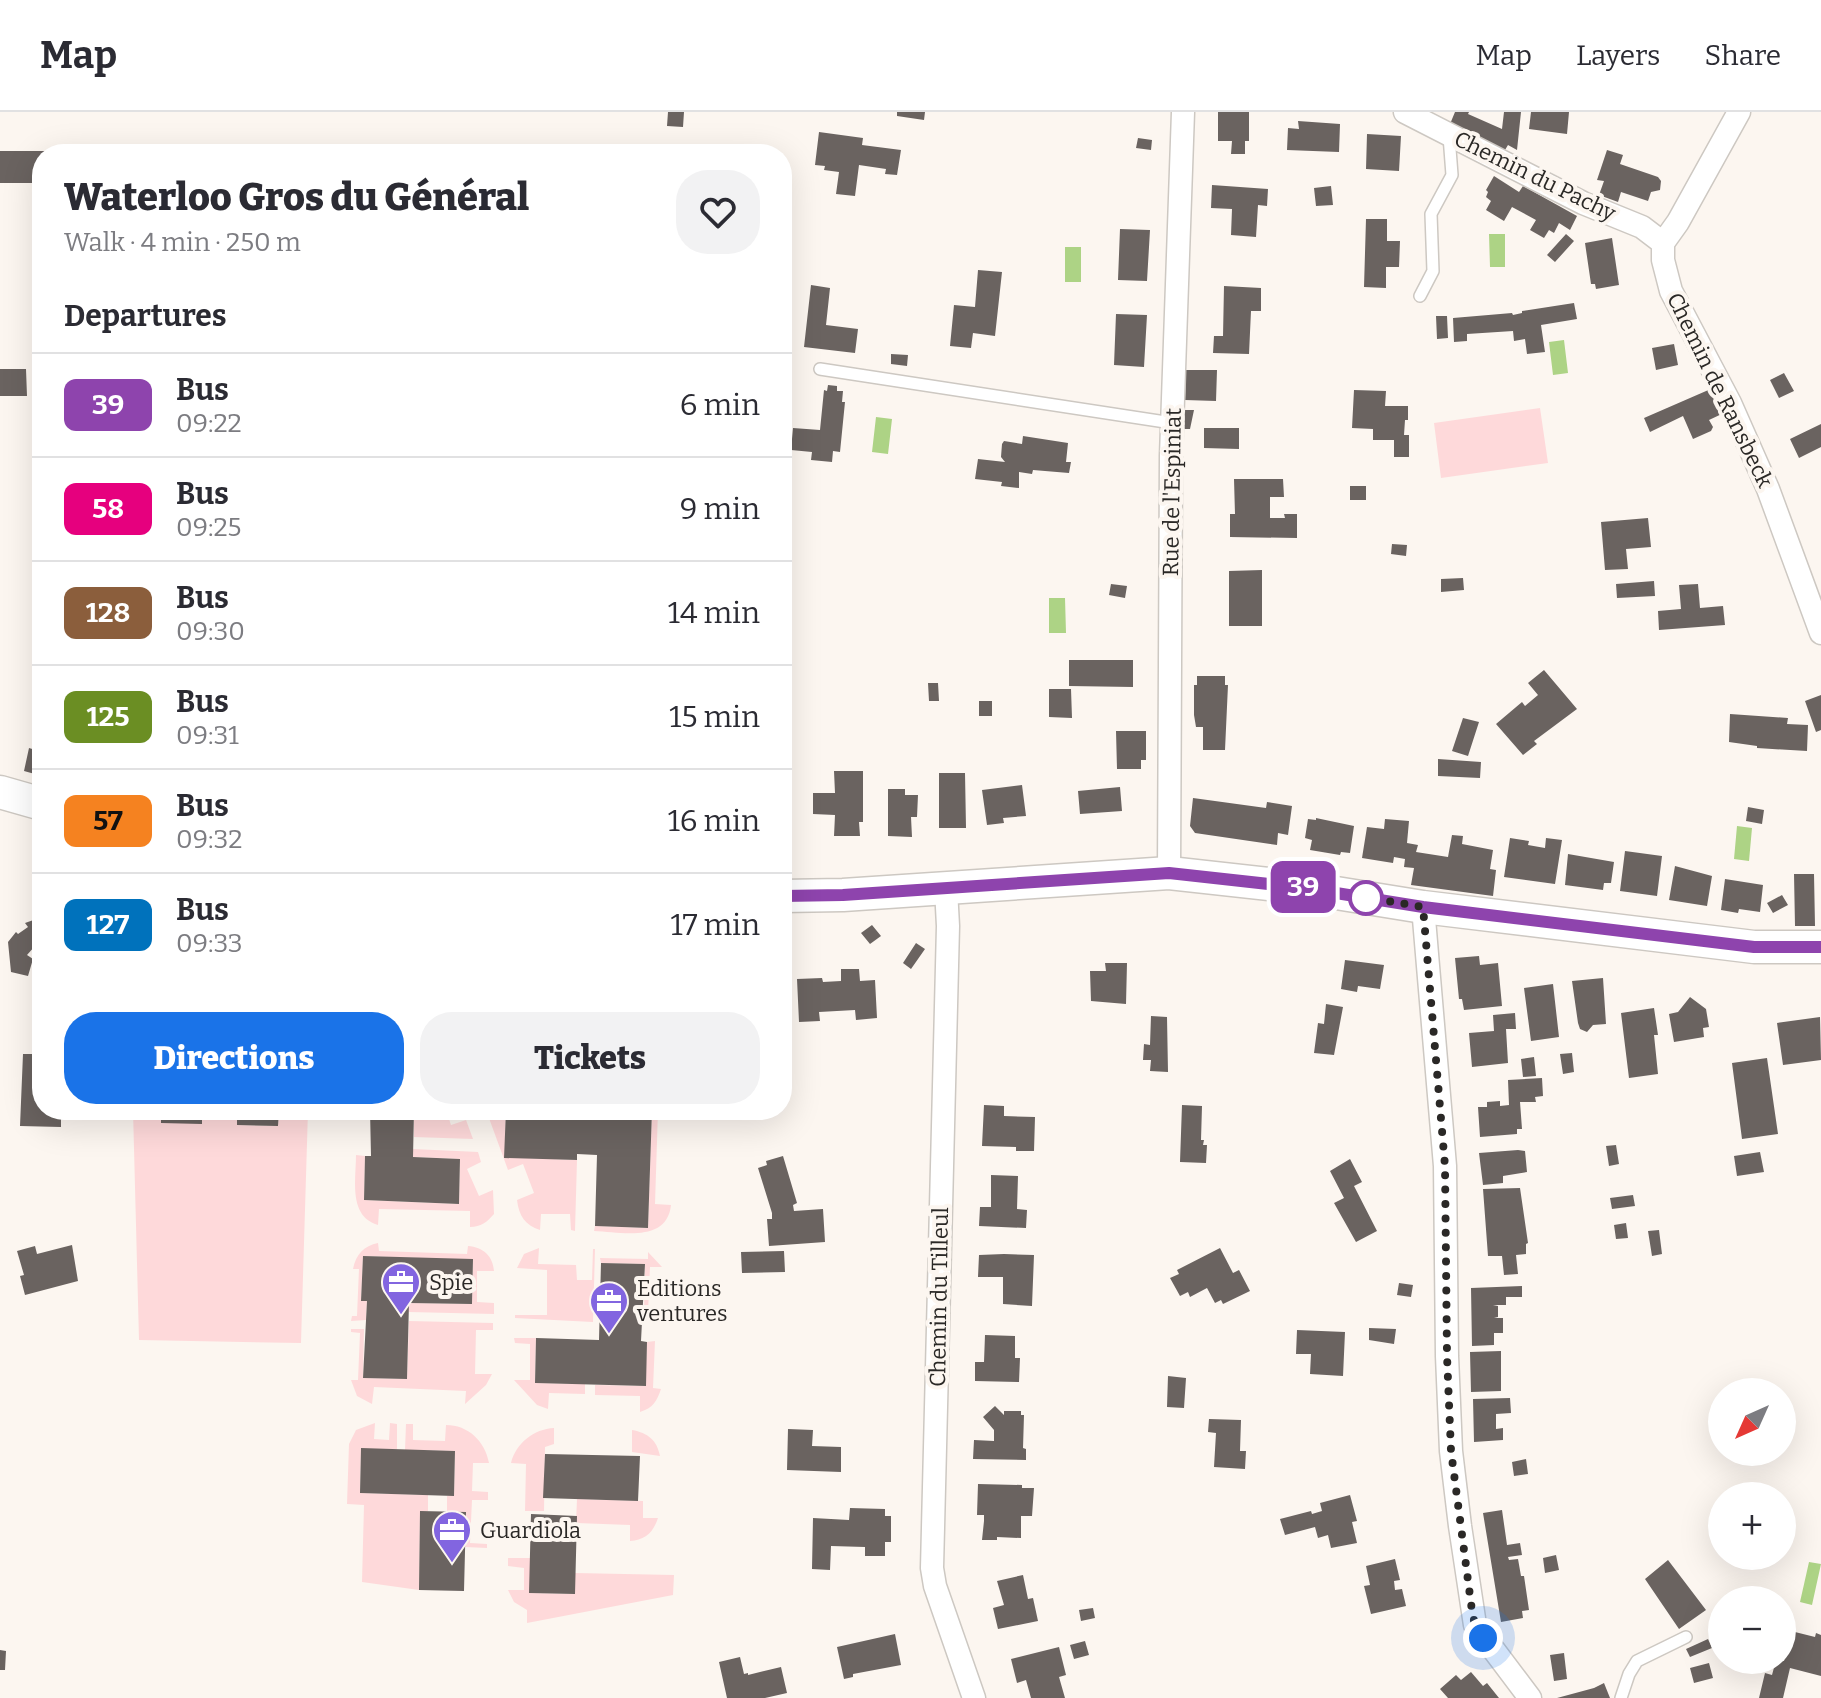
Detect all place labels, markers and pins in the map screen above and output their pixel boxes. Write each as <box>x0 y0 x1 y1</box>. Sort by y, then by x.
unlabelled marker <box>1349 881 1383 915</box>
office icon: Spie <box>380 1261 422 1316</box>
place label: Spie <box>429 1269 473 1296</box>
place label: Editions ventures <box>636 1275 728 1327</box>
office icon: Editions ventures <box>588 1280 630 1335</box>
office icon: Guardiola <box>431 1509 473 1564</box>
place label: Guardiola <box>480 1517 581 1544</box>

